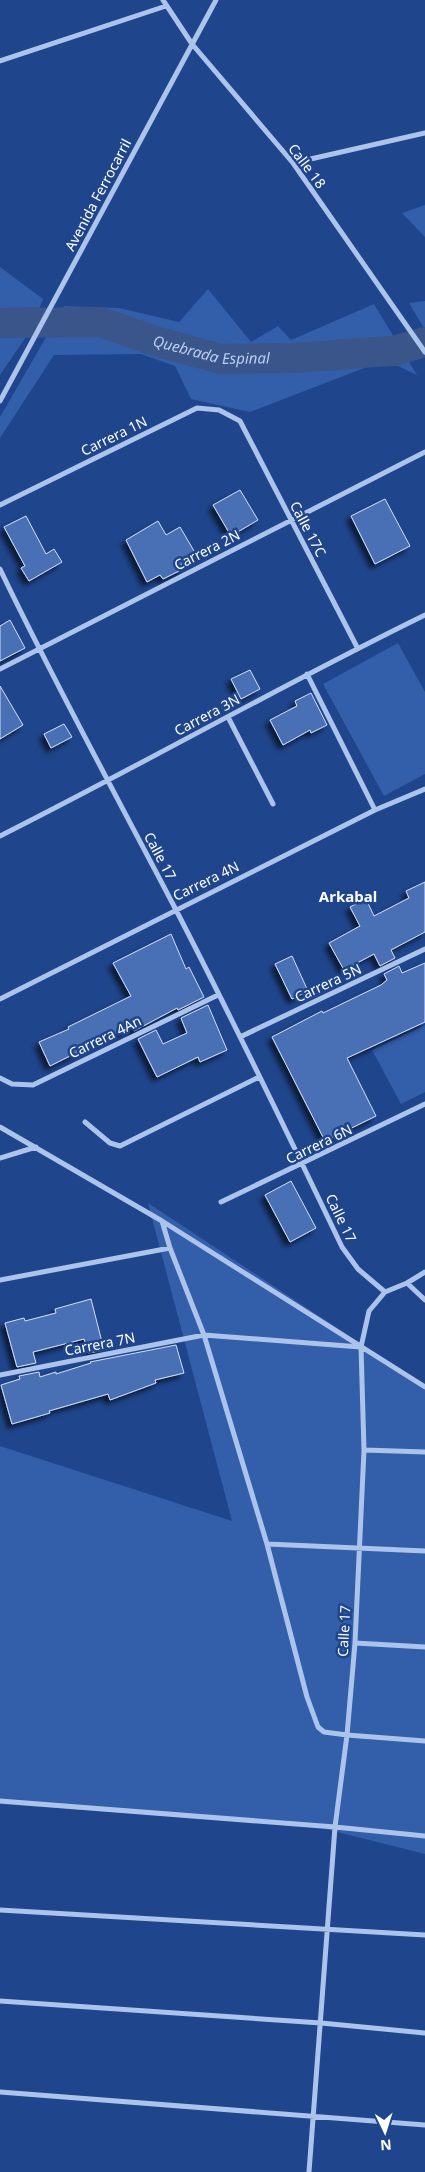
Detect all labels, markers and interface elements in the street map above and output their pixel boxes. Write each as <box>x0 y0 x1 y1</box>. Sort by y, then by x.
street label: Avenida Ferrocarril <box>60 135 135 254</box>
street label: Calle 18 <box>284 139 330 192</box>
water label: Quebrada Espinal <box>151 330 271 368</box>
street label: Carrera 1N <box>77 411 150 460</box>
street label: Calle 17C <box>286 498 331 560</box>
street label: Carrera 2N <box>171 525 243 574</box>
street label: Carrera 3N <box>171 689 243 740</box>
street label: Calle 17 <box>140 829 181 883</box>
street label: Carrera 4N <box>169 856 242 905</box>
district label: Arkabal <box>319 886 377 906</box>
street label: Carrera 5N <box>291 959 364 1006</box>
street label: Carrera 4An <box>65 1011 144 1062</box>
street label: Carrera 6N <box>282 1119 355 1168</box>
street label: Calle 17 <box>322 1190 361 1245</box>
street label: Carrera 7N <box>63 1327 137 1360</box>
street label: Calle 17 <box>333 1605 354 1657</box>
north arrow <box>360 2107 410 2157</box>
text: N <box>380 2136 392 2155</box>

